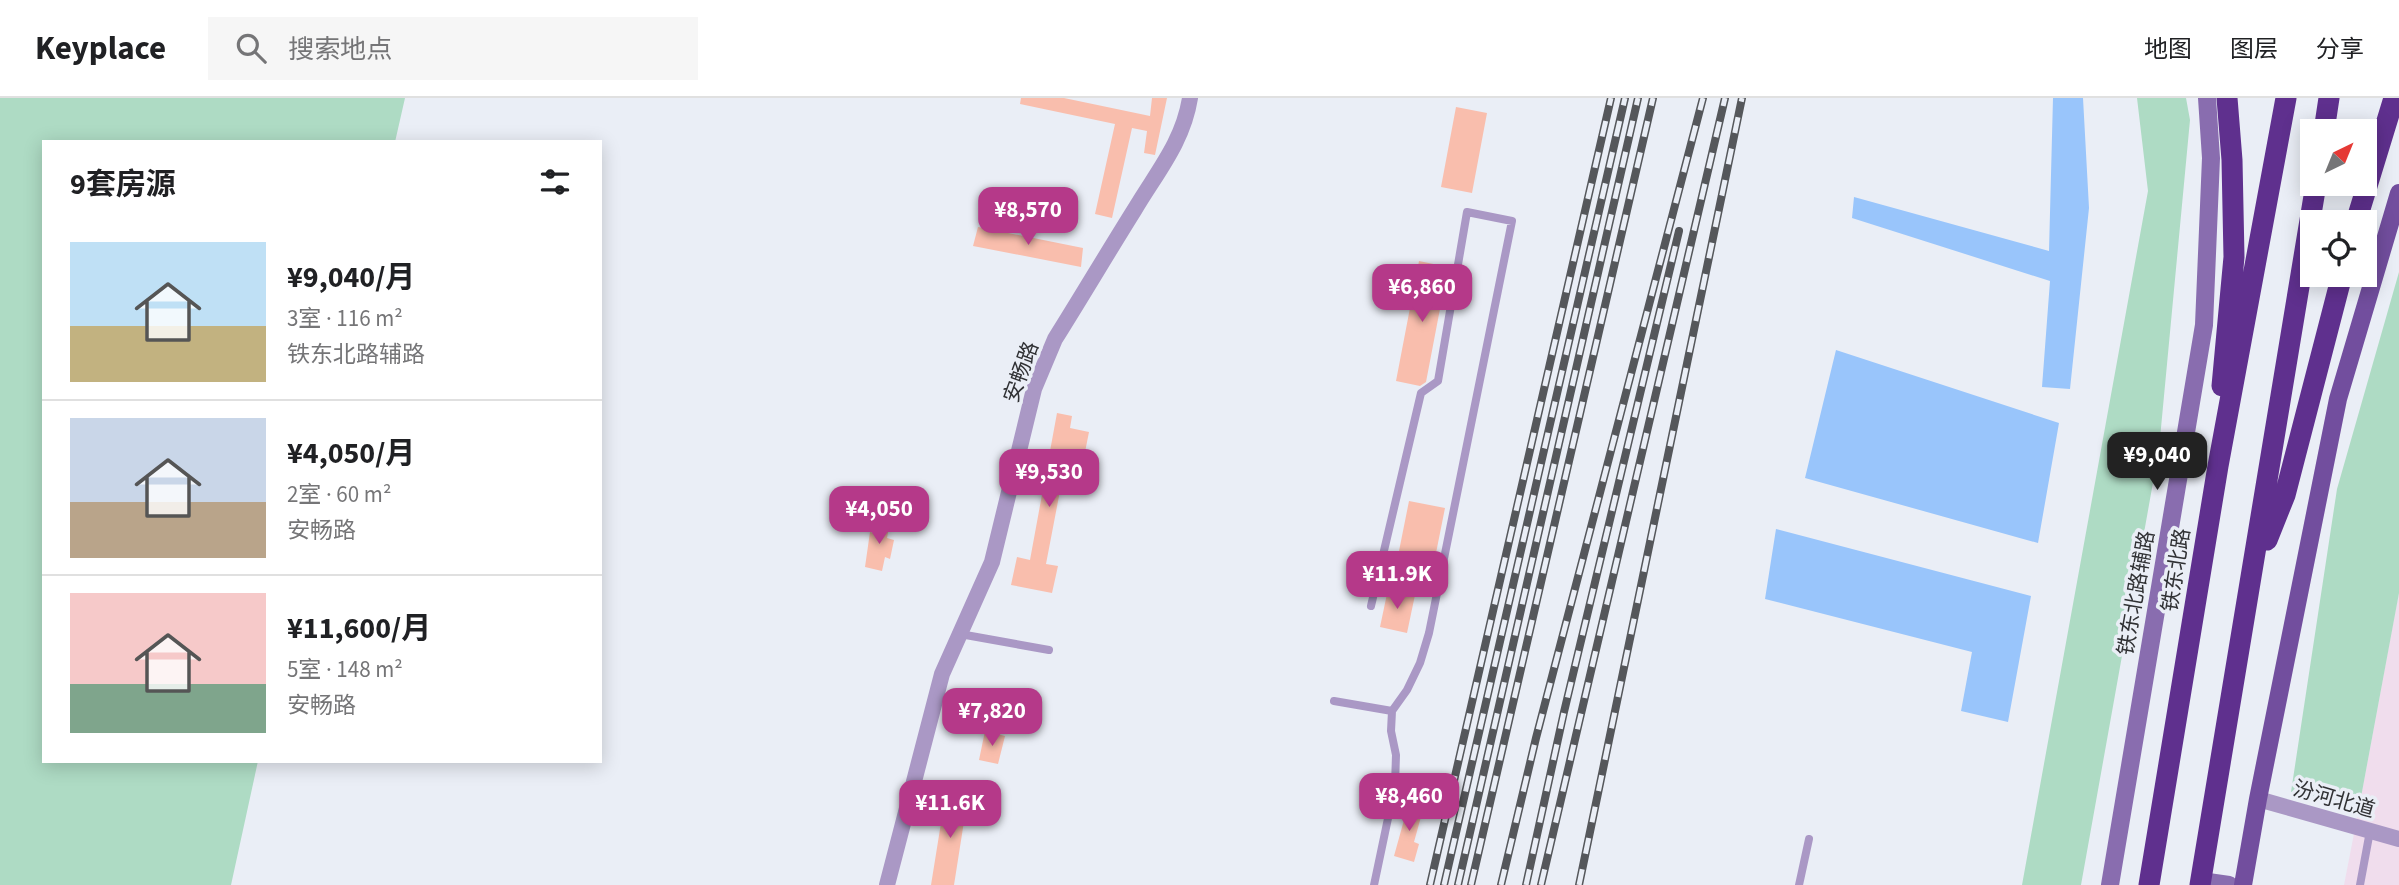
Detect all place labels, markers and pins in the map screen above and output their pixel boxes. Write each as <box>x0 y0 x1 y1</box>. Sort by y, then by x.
pin: ¥8,570 <box>971 188 1085 247</box>
pin: ¥6,860 <box>1365 264 1479 324</box>
pin: ¥9,040 <box>2100 432 2214 492</box>
pin: ¥9,530 <box>992 450 1106 509</box>
pin: ¥4,050 <box>822 486 936 546</box>
pin: ¥11.9K <box>1340 552 1454 611</box>
pin: ¥7,820 <box>935 688 1049 748</box>
pin: ¥8,460 <box>1352 774 1466 833</box>
pin: ¥11.6K <box>893 780 1007 840</box>

